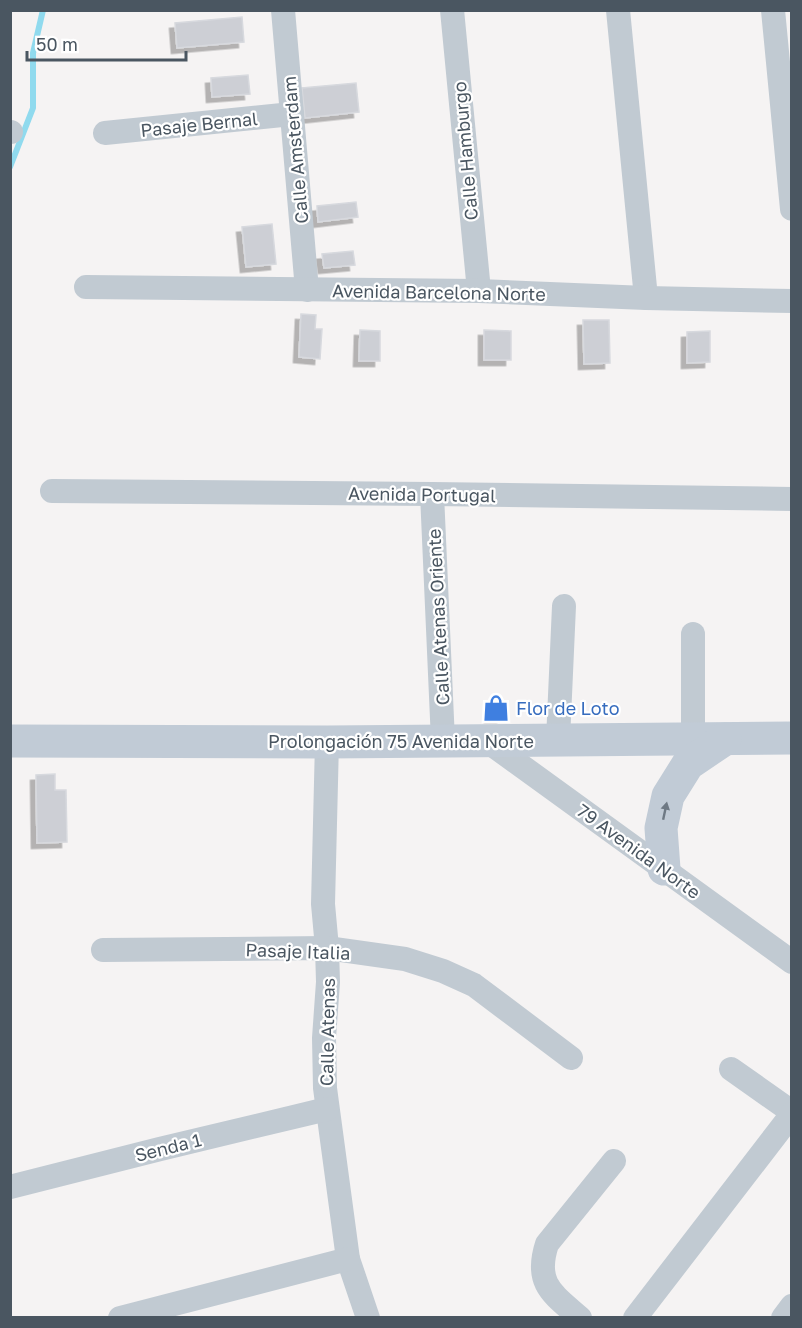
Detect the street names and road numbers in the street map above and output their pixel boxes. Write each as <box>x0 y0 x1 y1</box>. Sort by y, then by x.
street label: Calle Amsterdam <box>278 75 312 225</box>
street label: Calle Hamburgo <box>448 81 482 221</box>
street label: Pasaje Bernal <box>139 107 259 141</box>
street label: Avenida Barcelona Norte <box>332 279 546 305</box>
street label: Avenida Portugal <box>348 482 496 506</box>
street label: Calle Atenas Oriente <box>422 528 454 706</box>
street label: Prolongación 75 Avenida Norte <box>268 730 534 752</box>
street label: 79 Avenida Norte <box>573 799 705 903</box>
street label: Pasaje Italia <box>245 938 351 964</box>
street label: Calle Atenas <box>315 978 339 1086</box>
street label: Senda 1 <box>133 1128 204 1166</box>

